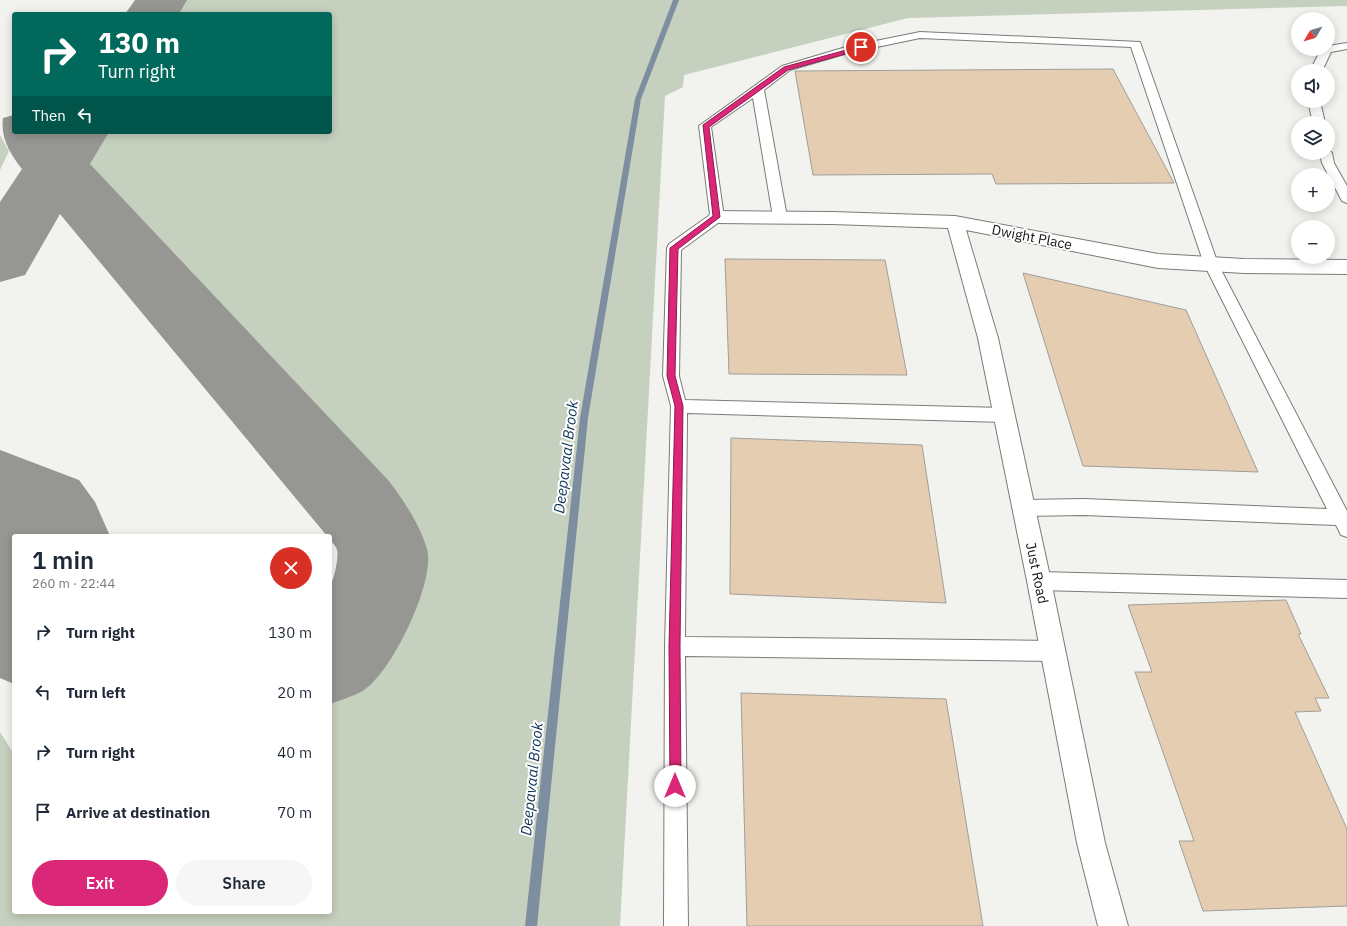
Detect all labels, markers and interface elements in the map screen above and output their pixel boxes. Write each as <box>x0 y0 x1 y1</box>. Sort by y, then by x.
north arrow <box>1291 12 1335 56</box>
map controls <box>1291 12 1335 264</box>
text: 130 m <box>98 24 180 61</box>
icon: right <box>32 28 84 80</box>
pin <box>844 30 878 64</box>
icon: arrive <box>850 36 872 58</box>
text: Turn right <box>98 60 176 83</box>
button: sound <box>1291 64 1335 108</box>
icon: left <box>74 104 96 126</box>
text: Then <box>32 106 66 125</box>
button: layers <box>1291 116 1335 160</box>
button: + <box>1291 168 1335 212</box>
street label: Dwight Place <box>990 220 1074 254</box>
button: − <box>1291 220 1335 264</box>
water label: Deepavaal Brook <box>549 399 582 514</box>
street label: Just Road <box>1022 541 1052 605</box>
text: 1 min <box>32 544 94 576</box>
button: close <box>270 547 312 589</box>
text: 260 m · 22:44 <box>32 575 115 592</box>
icon: right <box>32 621 54 643</box>
text: Turn right <box>66 623 135 642</box>
text: 130 m <box>268 623 312 642</box>
icon: left <box>32 681 54 703</box>
text: Turn left <box>66 683 126 702</box>
text: 20 m <box>277 683 312 702</box>
water label: Deepavaal Brook <box>516 721 547 836</box>
icon: right <box>32 741 54 763</box>
text: Turn right <box>66 743 135 762</box>
text: 40 m <box>277 743 312 762</box>
position arrow <box>654 765 696 807</box>
icon: arrive <box>32 801 54 823</box>
text: Arrive at destination <box>66 803 210 822</box>
text: 70 m <box>277 803 312 822</box>
button: Exit <box>32 860 168 906</box>
button: Share <box>176 860 312 906</box>

